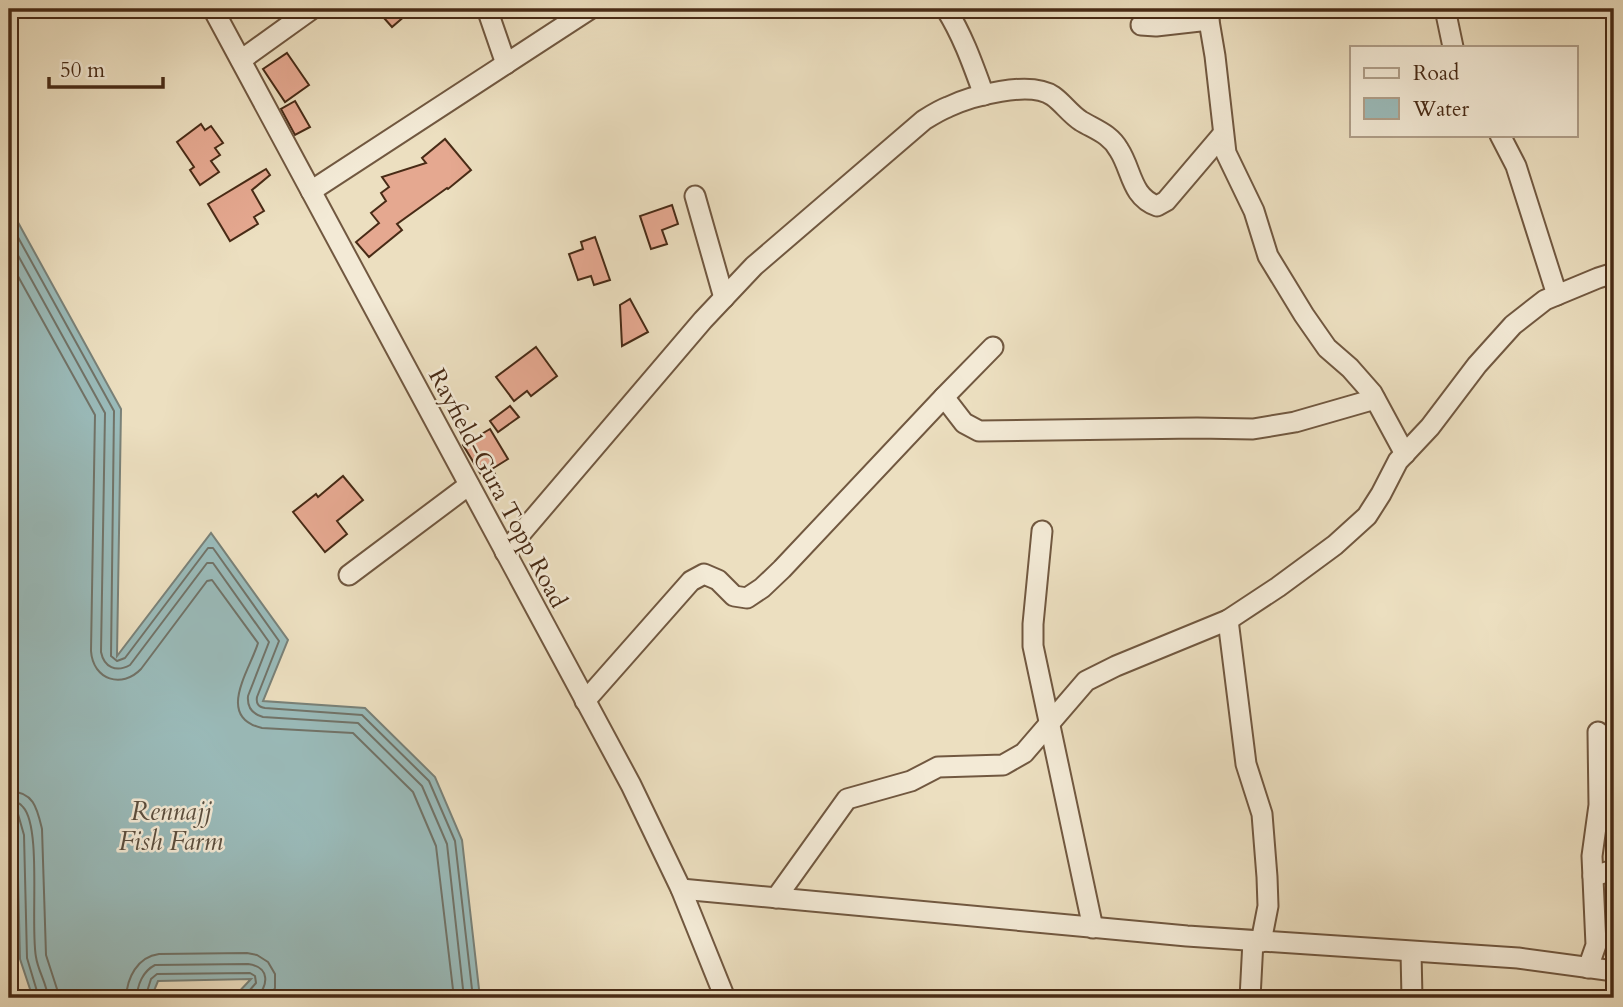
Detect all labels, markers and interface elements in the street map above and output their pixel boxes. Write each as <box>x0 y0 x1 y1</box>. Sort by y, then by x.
scale bar <box>49 46 163 90</box>
legend <box>1350 46 1578 136</box>
text: 50 m <box>60 56 105 85</box>
text: Road <box>1413 59 1459 88</box>
text: Water <box>1412 95 1469 124</box>
street label: Rayfield-Gura Topp Road <box>420 363 575 614</box>
water label: Rennajj Fish Farm <box>119 794 224 859</box>

